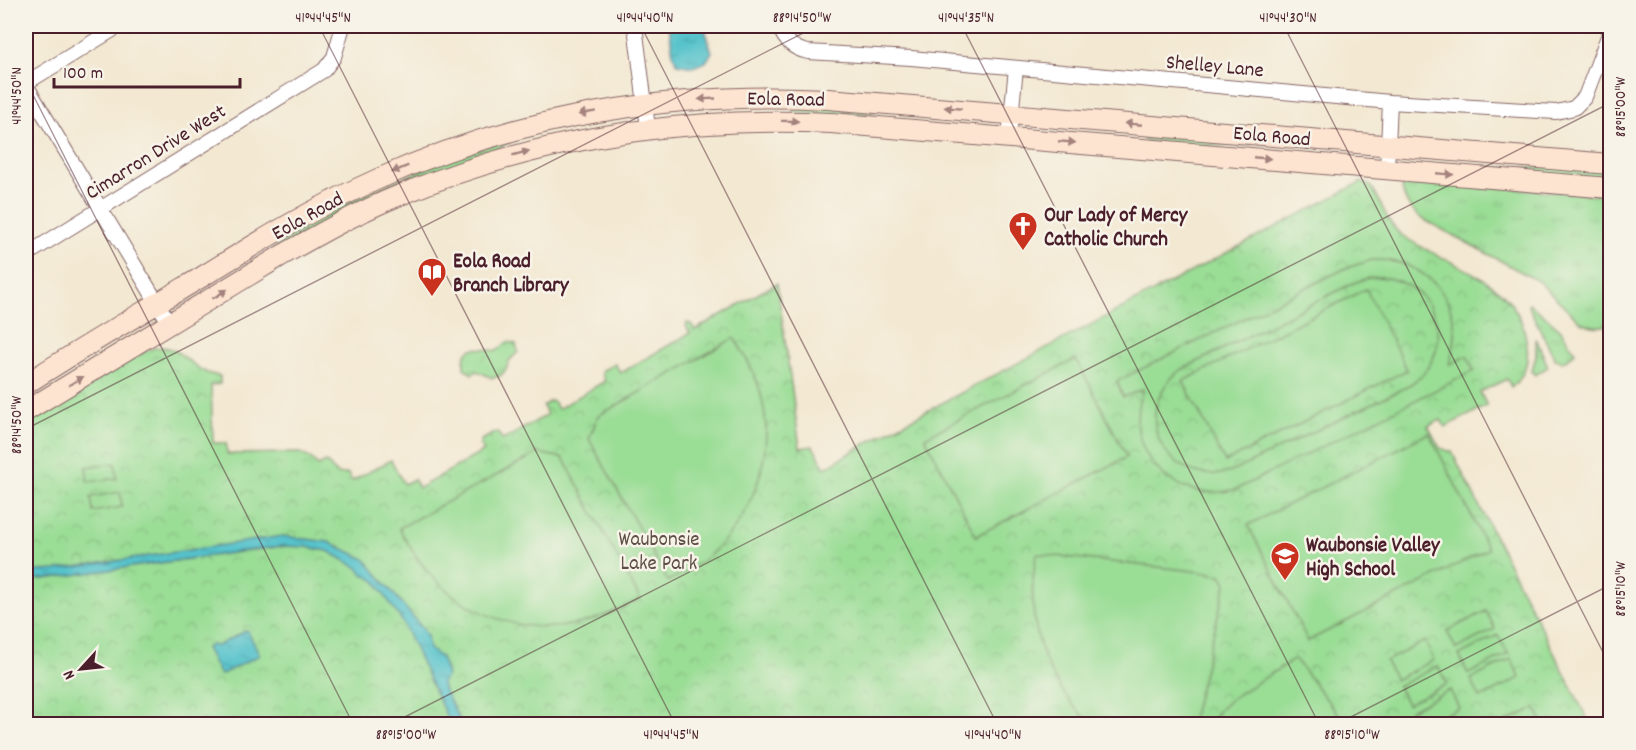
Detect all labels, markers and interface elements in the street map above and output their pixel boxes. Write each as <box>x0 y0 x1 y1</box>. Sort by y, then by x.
text: 41°44'45"N <box>295 8 351 30</box>
text: 41°44'40"N <box>617 8 673 30</box>
text: 88°14'50"W <box>773 8 832 30</box>
text: 41°44'35"N <box>938 8 994 30</box>
text: 41°44'30"N <box>1259 8 1317 30</box>
street label: Shelley Lane <box>1165 49 1265 87</box>
scale bar <box>54 51 240 89</box>
text: 100 m <box>63 62 103 87</box>
text: 41°44'50"N <box>7 67 29 125</box>
text: 88°15'00"W <box>1611 76 1633 137</box>
street label: Eola Road <box>747 85 825 117</box>
one-way arrow <box>697 94 716 103</box>
street label: Cimarron Drive West <box>80 98 233 209</box>
one-way arrow <box>943 103 962 113</box>
one-way arrow <box>577 109 596 118</box>
one-way arrow <box>780 116 799 126</box>
one-way arrow <box>1123 119 1142 129</box>
street label: Eola Road <box>1232 120 1312 156</box>
one-way arrow <box>1058 137 1077 147</box>
one-way arrow <box>512 148 530 158</box>
one-way arrow <box>1252 154 1271 163</box>
one-way arrow <box>391 164 409 174</box>
one-way arrow <box>1436 169 1455 179</box>
street label: Eola Road <box>267 186 350 250</box>
place label: Our Lady of Mercy Catholic Church <box>1044 202 1189 256</box>
church icon: Our Lady of Mercy Catholic Church <box>1007 210 1039 252</box>
place label: Eola Road Branch Library <box>453 248 570 302</box>
library icon: Eola Road Branch Library <box>416 256 448 298</box>
one-way arrow <box>212 288 228 299</box>
one-way arrow <box>68 376 85 386</box>
text: 88°14'50"W <box>7 395 29 454</box>
park label: Waubonsie Lake Park <box>618 526 700 580</box>
place label: Waubonsie Valley High School <box>1306 532 1441 586</box>
school or university icon: Waubonsie Valley High School <box>1269 540 1301 582</box>
text: 88°15'10"W <box>1611 561 1633 617</box>
north arrow <box>51 639 111 699</box>
text: N <box>58 666 82 683</box>
text: 88°15'00"W <box>376 725 437 747</box>
text: 41°44'45"N <box>643 725 699 747</box>
text: 41°44'40"N <box>965 725 1021 747</box>
text: 88°15'10"W <box>1324 725 1380 747</box>

